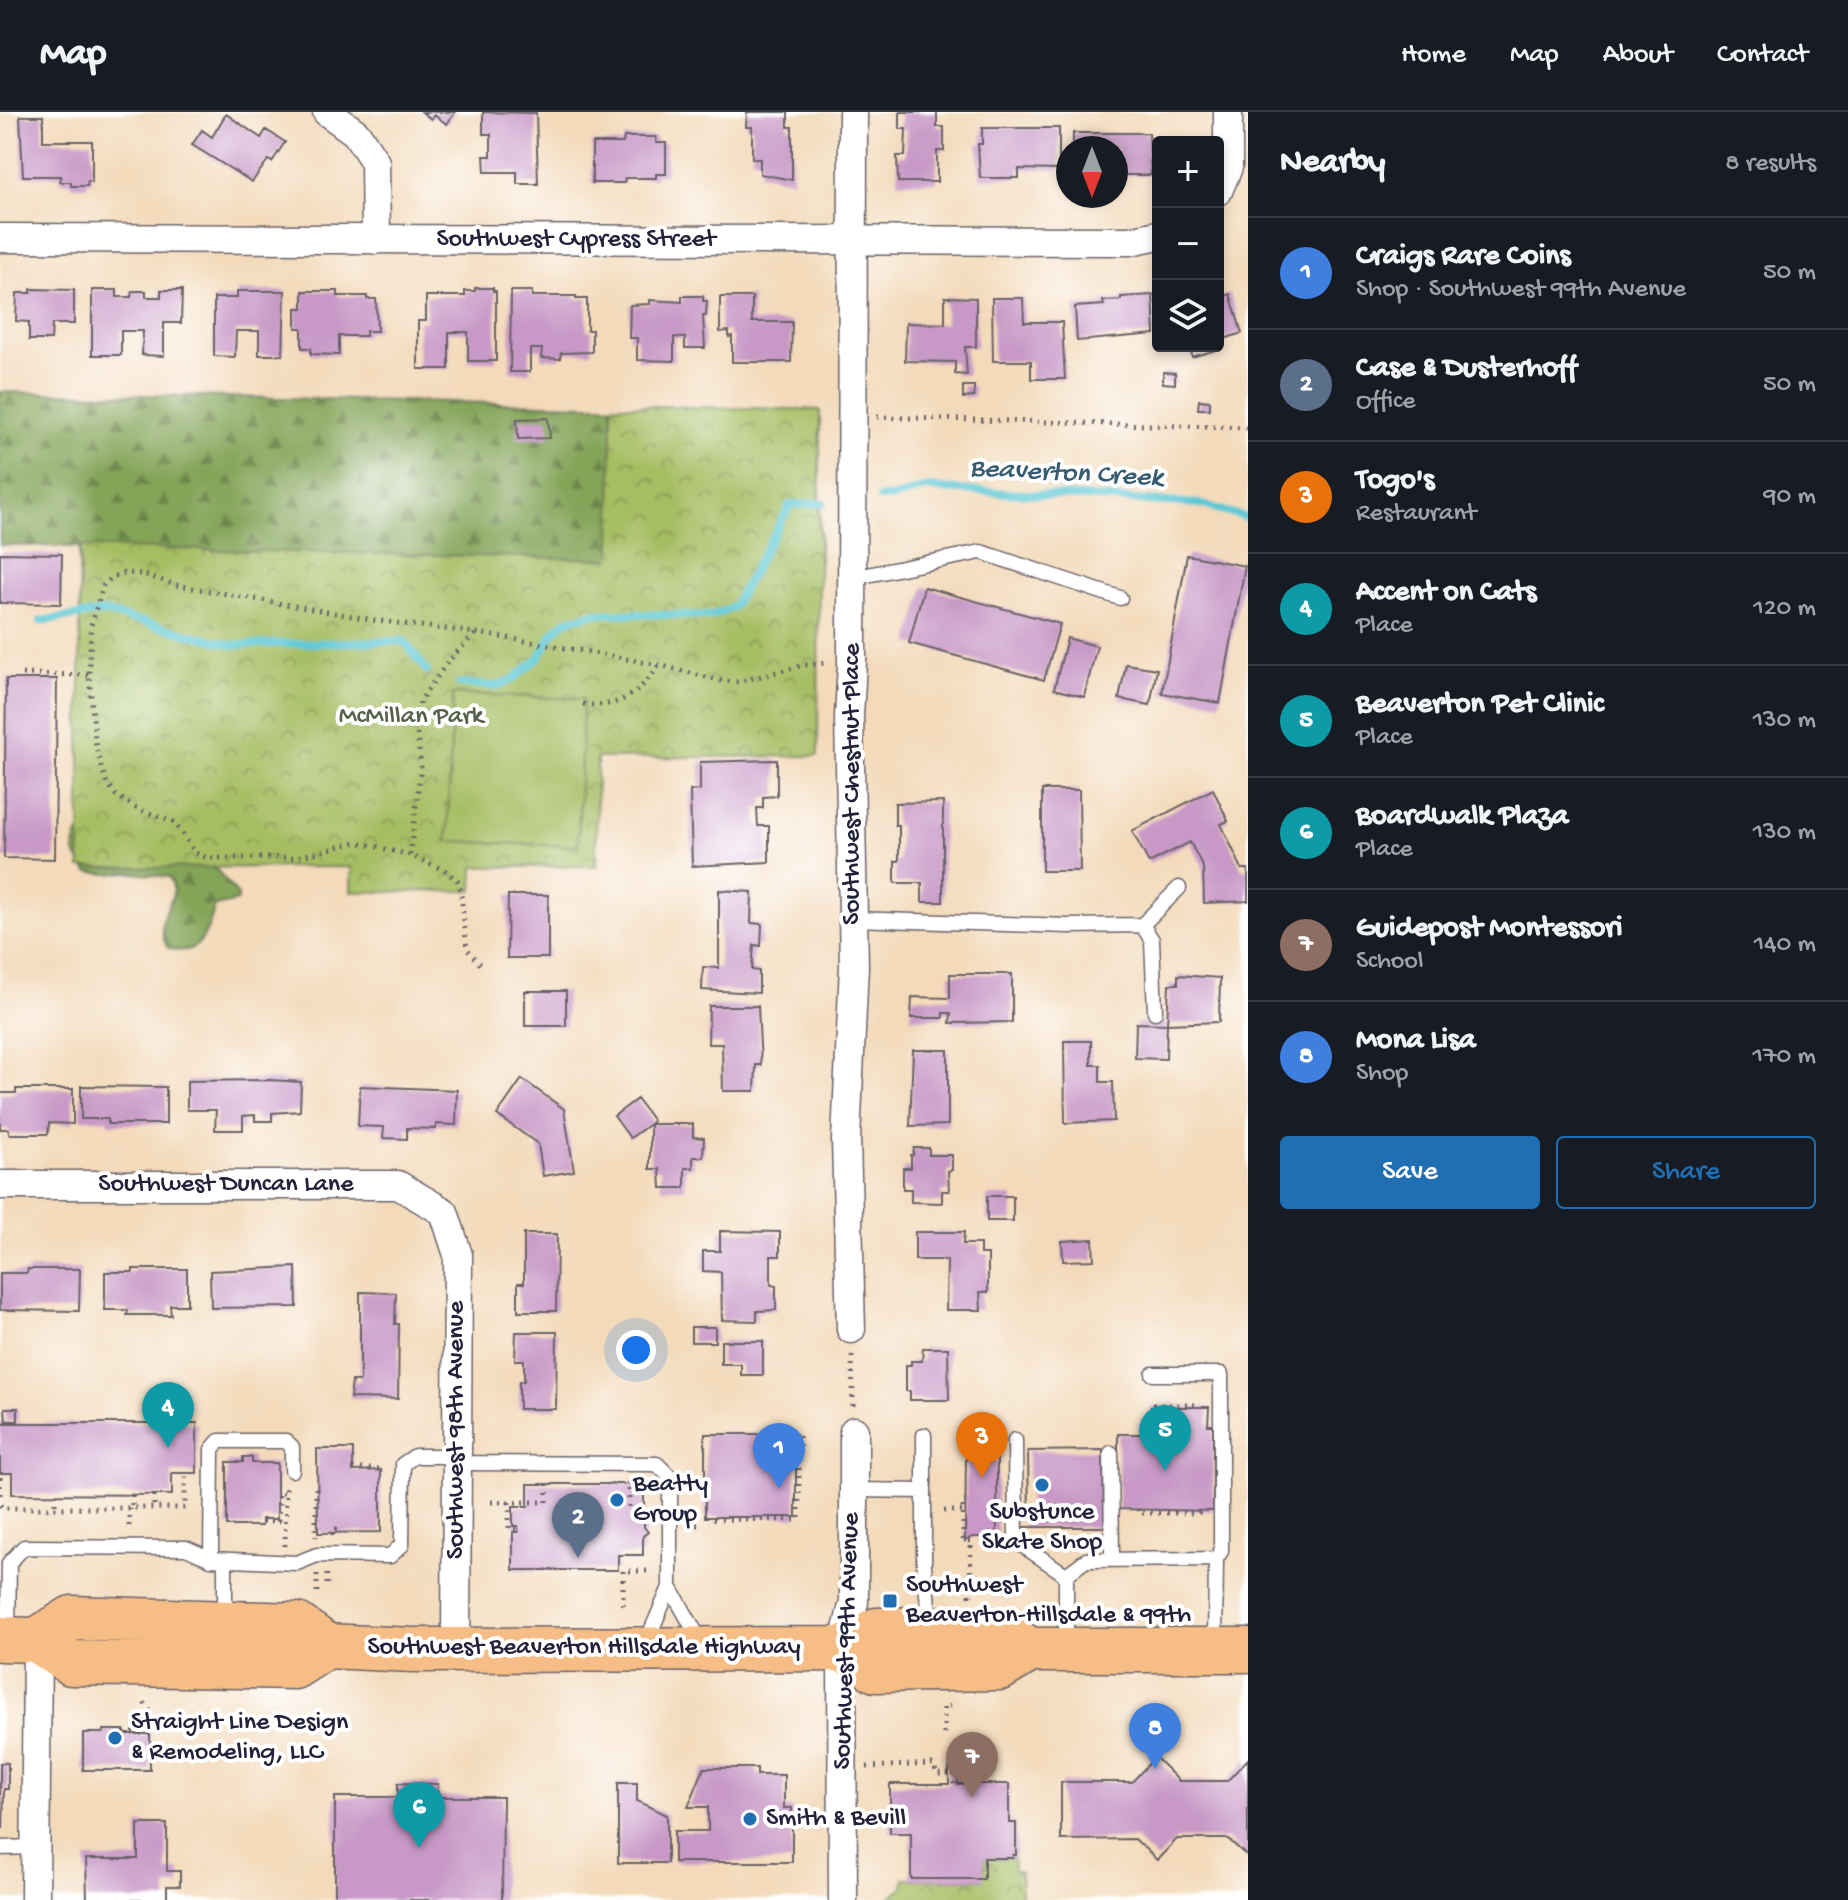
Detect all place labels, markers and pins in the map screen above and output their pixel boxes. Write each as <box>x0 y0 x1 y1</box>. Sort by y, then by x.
pin: 4 <box>142 1382 194 1448</box>
pin: 5 <box>1139 1405 1191 1471</box>
pin: 3 <box>956 1412 1008 1478</box>
pin: 1 <box>753 1423 805 1489</box>
place label: Beatty Group <box>632 1470 708 1531</box>
marker: Substunce Skate Shop <box>1033 1476 1051 1494</box>
marker: Beatty Group <box>608 1491 626 1509</box>
pin: 2 <box>552 1492 604 1558</box>
place label: Substunce Skate Shop <box>982 1498 1102 1559</box>
place label: Southwest Beaverton-Hillsdale & 99th <box>905 1571 1191 1632</box>
marker: Southwest Beaverton-Hillsdale & 99th <box>881 1592 899 1610</box>
pin: 8 <box>1129 1703 1181 1769</box>
place label: Straight Line Design & Remodeling, LLC <box>131 1708 349 1769</box>
marker: Straight Line Design & Remodeling, LLC <box>106 1729 124 1747</box>
pin: 7 <box>946 1732 998 1798</box>
pin: 6 <box>393 1782 445 1848</box>
place label: Smith & Bevill <box>766 1804 906 1835</box>
marker: Smith & Bevill <box>741 1810 759 1828</box>

